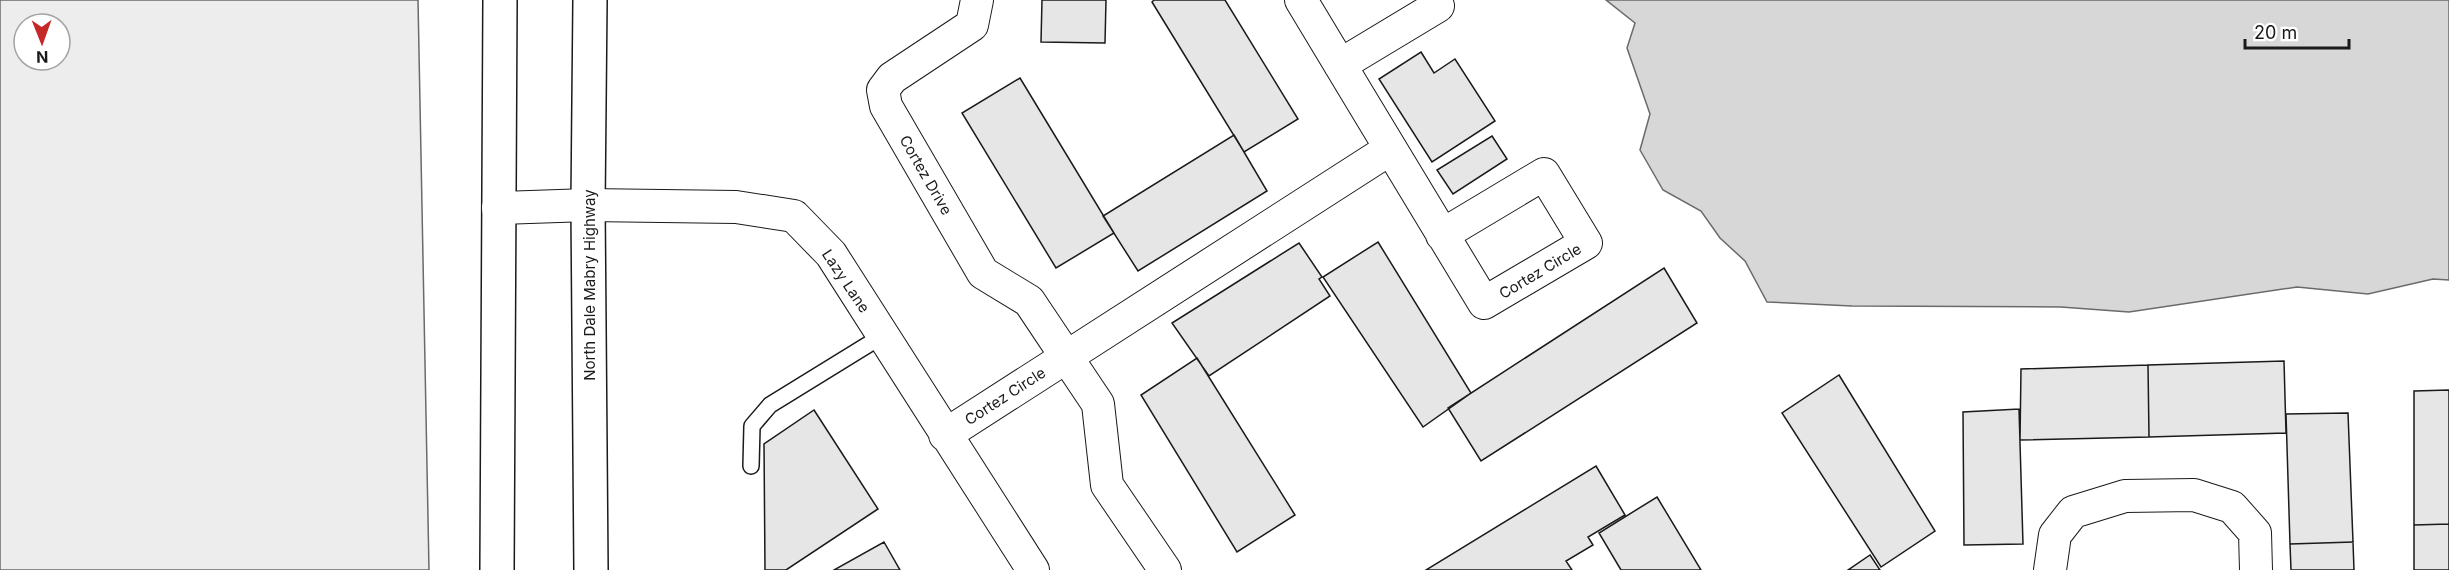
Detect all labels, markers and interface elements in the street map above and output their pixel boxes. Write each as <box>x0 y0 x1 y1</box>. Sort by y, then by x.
north arrow <box>12 12 72 72</box>
scale bar <box>2245 12 2348 50</box>
text: 20 m <box>2254 22 2297 43</box>
text: N <box>36 47 49 67</box>
street label: Cortez Drive <box>896 132 956 218</box>
street label: North Dale Mabry Highway <box>580 189 599 381</box>
street label: Cortez Circle <box>1495 239 1585 303</box>
street label: Lazy Lane <box>818 246 874 316</box>
street label: Cortez Circle <box>961 363 1049 429</box>

